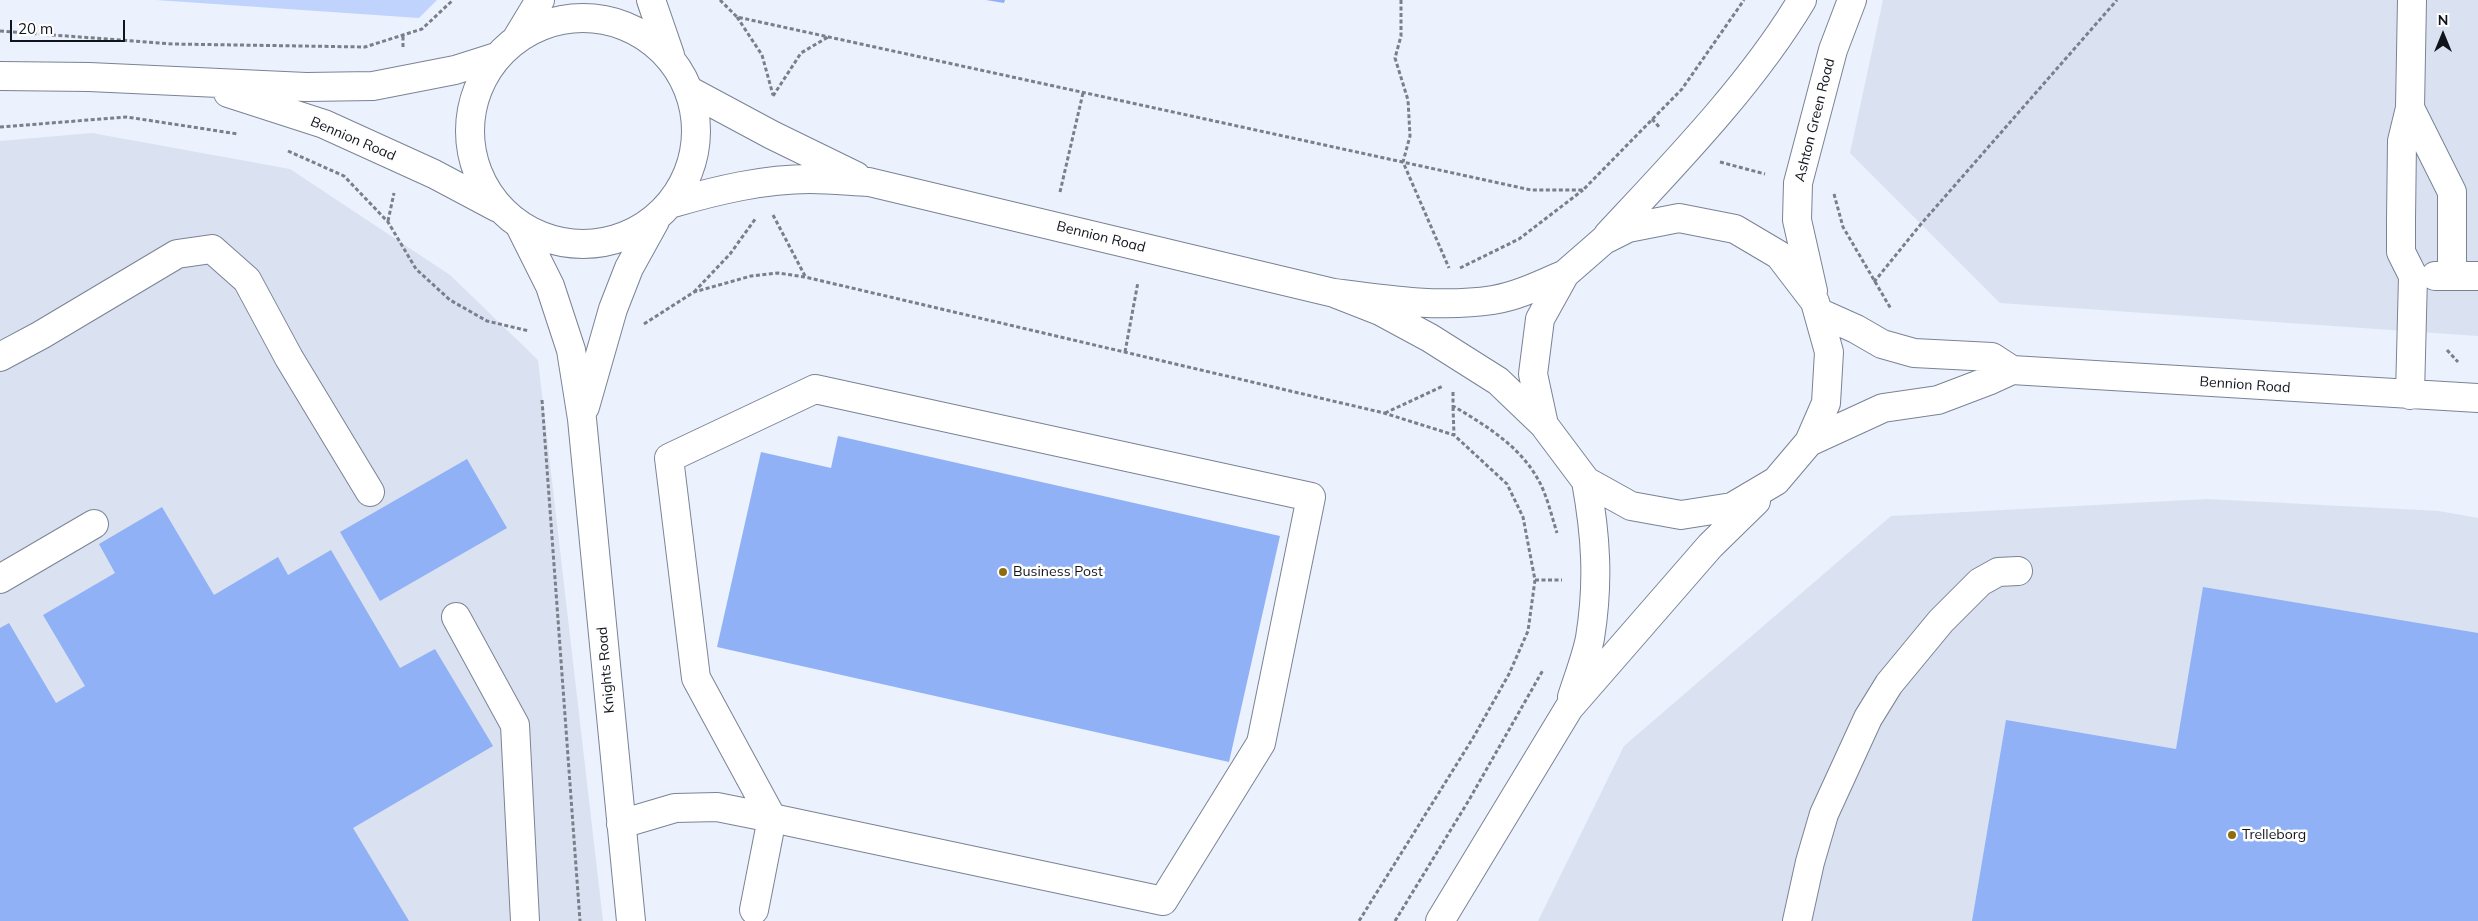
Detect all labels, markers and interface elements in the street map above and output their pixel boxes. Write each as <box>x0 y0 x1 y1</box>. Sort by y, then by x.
scale bar <box>12 10 128 42</box>
north arrow <box>2418 10 2468 60</box>
text: N <box>2438 11 2448 29</box>
text: 20 m <box>18 19 53 38</box>
street label: Ashton Green Road <box>1792 57 1838 183</box>
street label: Bennion Road <box>308 113 398 165</box>
street label: Bennion Road <box>1055 218 1147 256</box>
street label: Bennion Road <box>2199 373 2291 397</box>
place label: Business Post <box>1013 564 1103 580</box>
marker: Business Post <box>997 566 1009 578</box>
street label: Knights Road <box>594 626 618 714</box>
place label: Trelleborg <box>2242 827 2306 843</box>
marker: Trelleborg <box>2226 829 2238 841</box>

